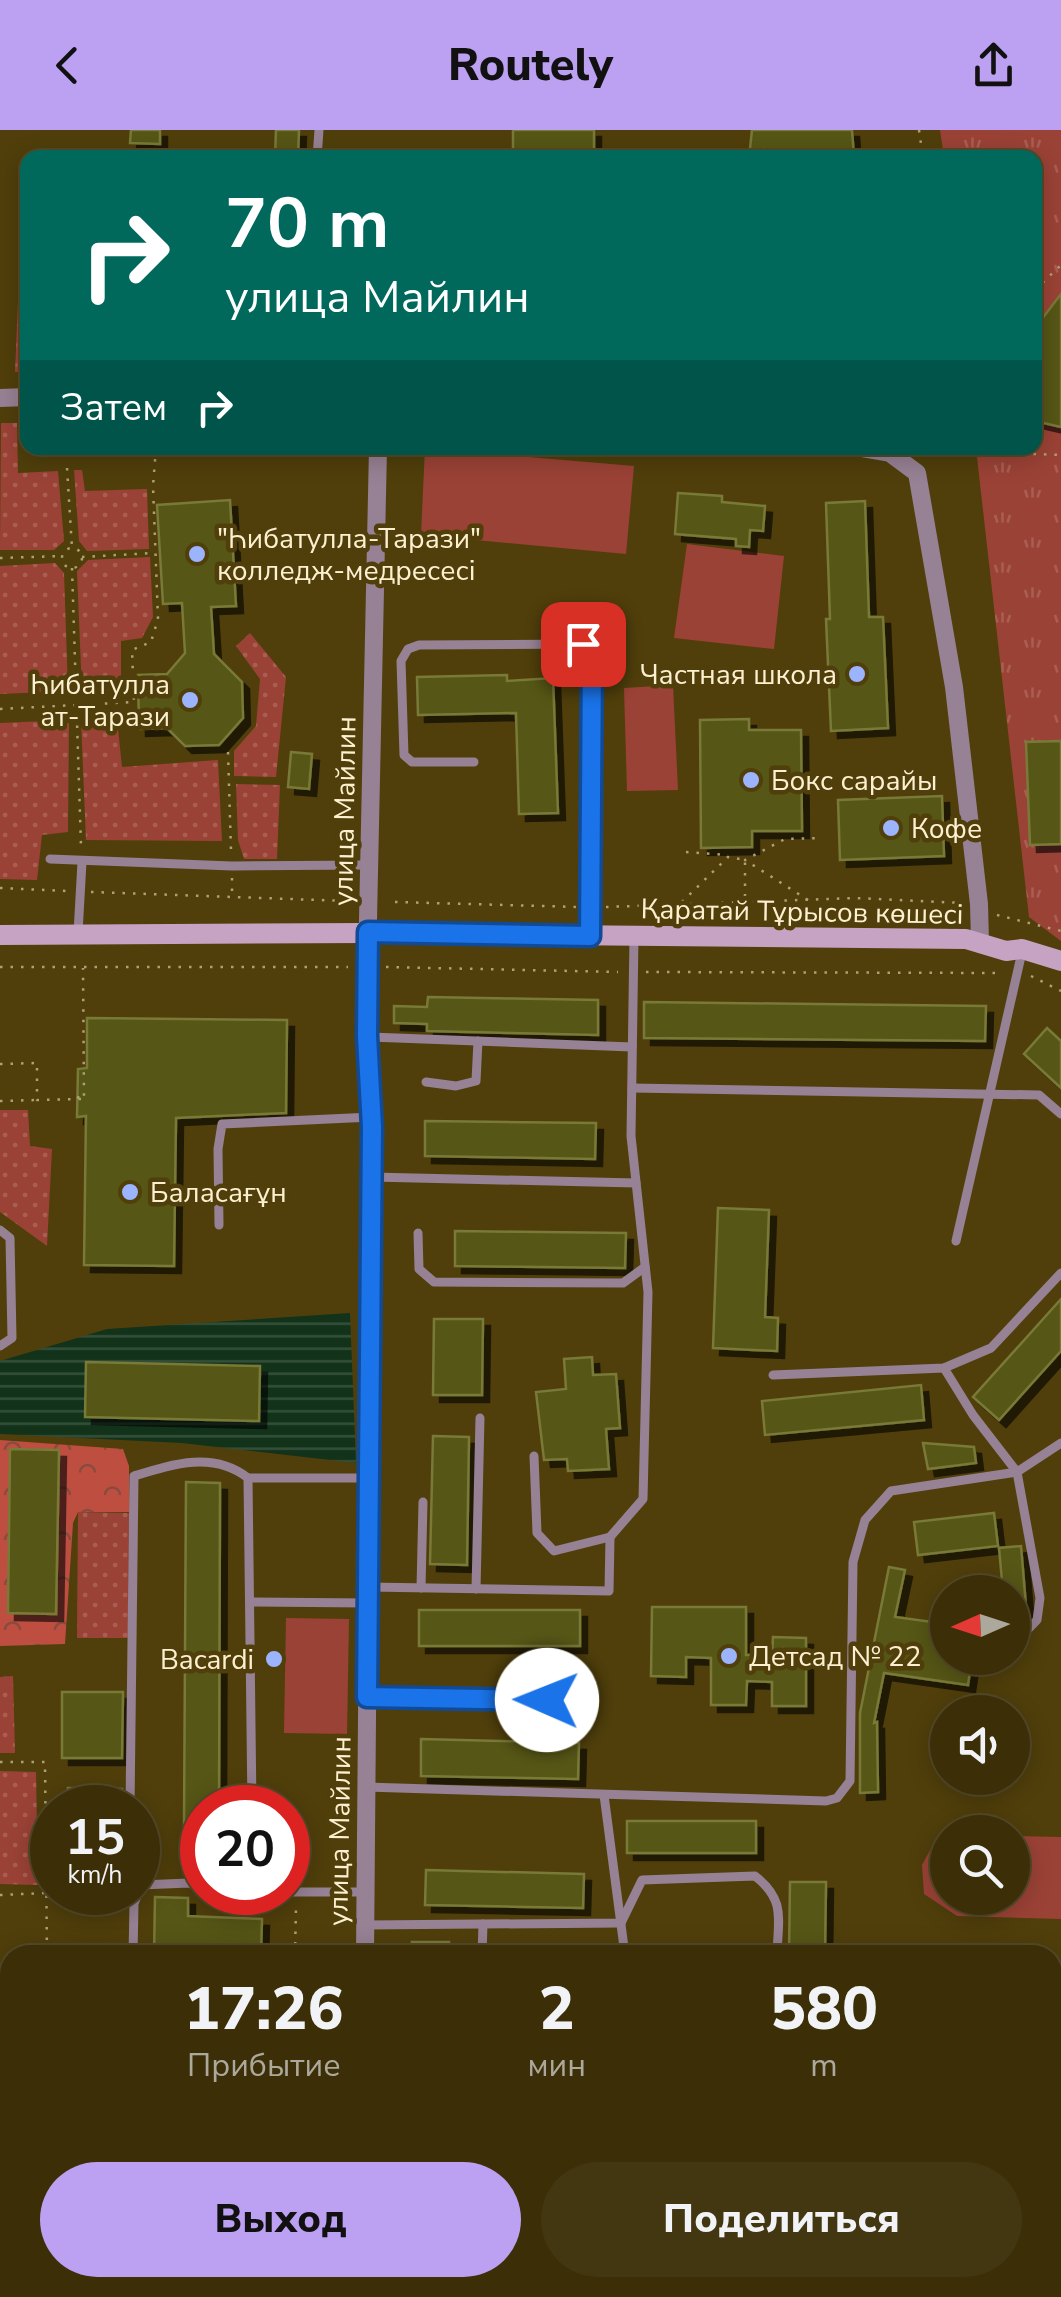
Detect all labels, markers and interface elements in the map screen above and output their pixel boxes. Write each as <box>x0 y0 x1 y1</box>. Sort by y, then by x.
text: Routely <box>448 35 613 96</box>
icon: back <box>40 38 95 93</box>
icon: share <box>966 38 1021 93</box>
text: 70 m <box>225 176 389 272</box>
icon: right <box>60 190 190 320</box>
text: улица Майлин <box>225 267 530 328</box>
icon: right <box>187 380 242 435</box>
text: Затем <box>60 382 167 433</box>
place label: "Һибатулла-Тарази" колледж-медресесі <box>217 520 481 590</box>
marker: "Һибатулла-Тарази" колледж-медресесі <box>186 543 208 565</box>
pin <box>541 602 626 687</box>
icon: arrive <box>556 617 611 672</box>
place label: Частная школа <box>640 656 837 694</box>
marker: Частная школа <box>846 663 868 685</box>
place label: Һибатулла ат-Тарази <box>30 666 170 736</box>
marker: Һибатулла ат-Тарази <box>179 689 201 711</box>
street label: улица Майлин <box>324 716 366 906</box>
place label: Бокс сарайы <box>771 762 937 800</box>
marker: Бокс сарайы <box>740 769 762 791</box>
place label: Кофе <box>911 810 982 848</box>
marker: Кофе <box>880 817 902 839</box>
street label: Қаратай Тұрысов көшесі <box>640 890 964 934</box>
place label: Баласағұн <box>150 1174 287 1212</box>
marker: Баласағұн <box>119 1181 141 1203</box>
north arrow <box>930 1575 1030 1675</box>
map controls <box>930 1575 1030 1915</box>
place label: Детсад № 22 <box>749 1638 921 1676</box>
place label: Bacardi <box>160 1641 254 1679</box>
marker: Детсад № 22 <box>718 1645 740 1667</box>
marker: Bacardi <box>263 1648 285 1670</box>
position arrow <box>495 1648 599 1752</box>
button: sound <box>930 1695 1030 1795</box>
street label: улица Майлин <box>319 1736 361 1926</box>
speed limit sign: 20 <box>180 1785 310 1915</box>
text: 15 <box>65 1803 125 1872</box>
button: search <box>930 1815 1030 1915</box>
text: km/h <box>67 1858 123 1892</box>
text: 17:26 <box>184 1968 344 2050</box>
text: 2 <box>539 1968 575 2050</box>
text: 580 <box>770 1968 878 2050</box>
text: Прибытие <box>187 2044 341 2087</box>
text: мин <box>528 2044 586 2087</box>
text: m <box>810 2044 838 2087</box>
button: Выход <box>40 2162 521 2277</box>
button: Поделиться <box>541 2162 1022 2277</box>

